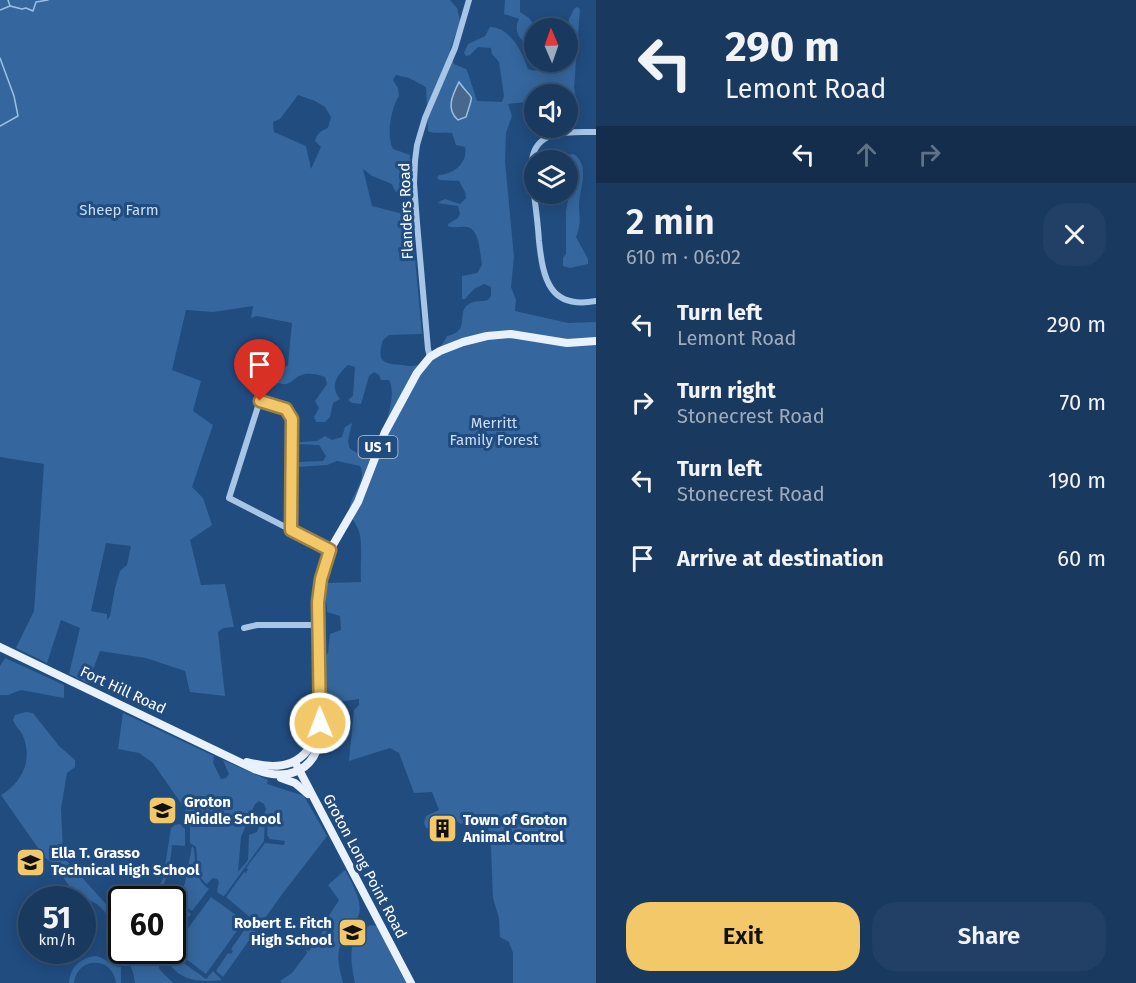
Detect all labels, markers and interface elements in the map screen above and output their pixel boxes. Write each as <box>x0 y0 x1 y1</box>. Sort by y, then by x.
north arrow <box>524 18 578 72</box>
map controls <box>524 18 578 204</box>
text: 290 m <box>725 22 840 72</box>
icon: left <box>626 24 704 102</box>
text: Lemont Road <box>725 73 886 105</box>
button: sound <box>524 84 578 138</box>
icon: left <box>787 138 820 171</box>
icon: ahead <box>850 138 883 171</box>
icon: right <box>913 138 946 171</box>
button: layers <box>524 150 578 204</box>
street label: Flanders Road <box>395 162 417 260</box>
text: 2 min <box>626 200 715 244</box>
park label: Sheep Farm <box>79 201 159 219</box>
button: close <box>1043 203 1106 266</box>
text: 610 m · 06:02 <box>626 245 741 269</box>
text: Turn left <box>677 299 762 326</box>
icon: left <box>626 308 659 341</box>
text: 290 m <box>1047 311 1106 338</box>
text: Lemont Road <box>677 326 797 350</box>
pin <box>234 339 285 401</box>
icon: arrive <box>243 348 276 381</box>
text: Turn right <box>677 377 776 404</box>
icon: right <box>626 386 659 419</box>
text: 70 m <box>1060 389 1106 416</box>
text: Stonecrest Road <box>677 404 825 428</box>
park label: Merritt Family Forest <box>450 414 539 449</box>
road number: US 1 <box>358 436 398 458</box>
text: Turn left <box>677 455 762 482</box>
icon: left <box>626 464 659 497</box>
text: 190 m <box>1048 467 1106 494</box>
text: Stonecrest Road <box>677 482 825 506</box>
icon: arrive <box>626 542 659 575</box>
text: Arrive at destination <box>677 545 884 572</box>
text: 60 m <box>1057 545 1106 572</box>
street label: Fort Hill Road <box>77 662 169 718</box>
position arrow <box>288 691 352 755</box>
street label: Groton Long Point Road <box>319 791 411 941</box>
place label: Groton Middle School <box>184 793 281 828</box>
school or university icon: Groton Middle School <box>147 795 179 827</box>
place label: Town of Groton Animal Control <box>462 811 567 846</box>
building icon: Town of Groton Animal Control <box>426 813 458 845</box>
place label: Ella T. Grasso Technical High School <box>51 844 200 879</box>
school or university icon: Ella T. Grasso Technical High School <box>14 846 46 878</box>
speed limit sign: 60 <box>108 886 186 964</box>
text: 51 <box>43 900 71 936</box>
button: Exit <box>626 902 860 971</box>
button: Share <box>872 902 1106 971</box>
place label: Robert E. Fitch High School <box>234 914 333 949</box>
school or university icon: Robert E. Fitch High School <box>337 916 369 948</box>
text: km/h <box>38 931 76 949</box>

